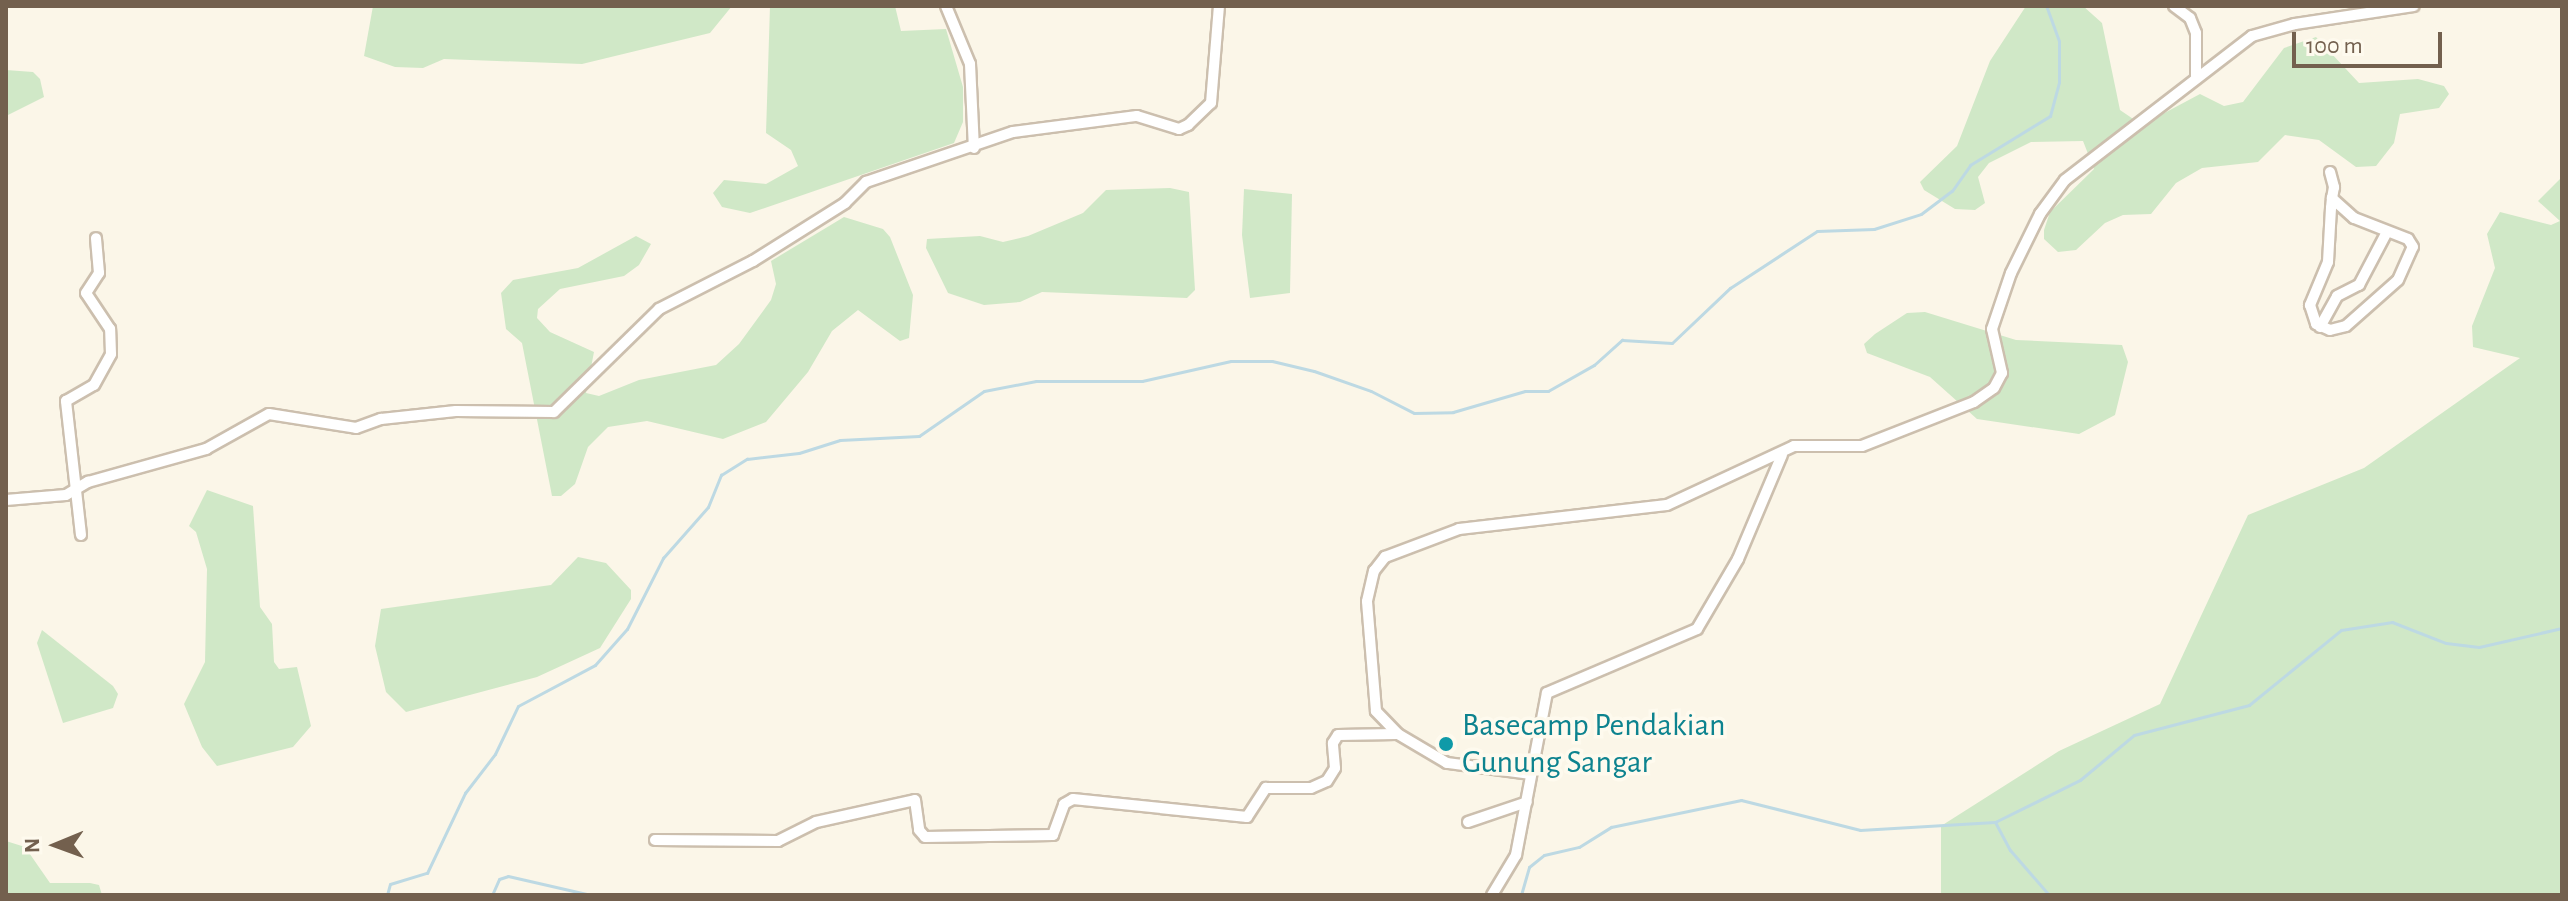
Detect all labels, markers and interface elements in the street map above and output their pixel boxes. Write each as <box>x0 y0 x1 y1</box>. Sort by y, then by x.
scale bar <box>2296 16 2446 66</box>
text: 100 m <box>2306 34 2363 58</box>
place label: Basecamp Pendakian Gunung Sangar <box>1462 707 1725 782</box>
marker: Basecamp Pendakian Gunung Sangar <box>1437 735 1455 753</box>
north arrow <box>16 805 96 885</box>
text: N <box>21 838 43 853</box>

